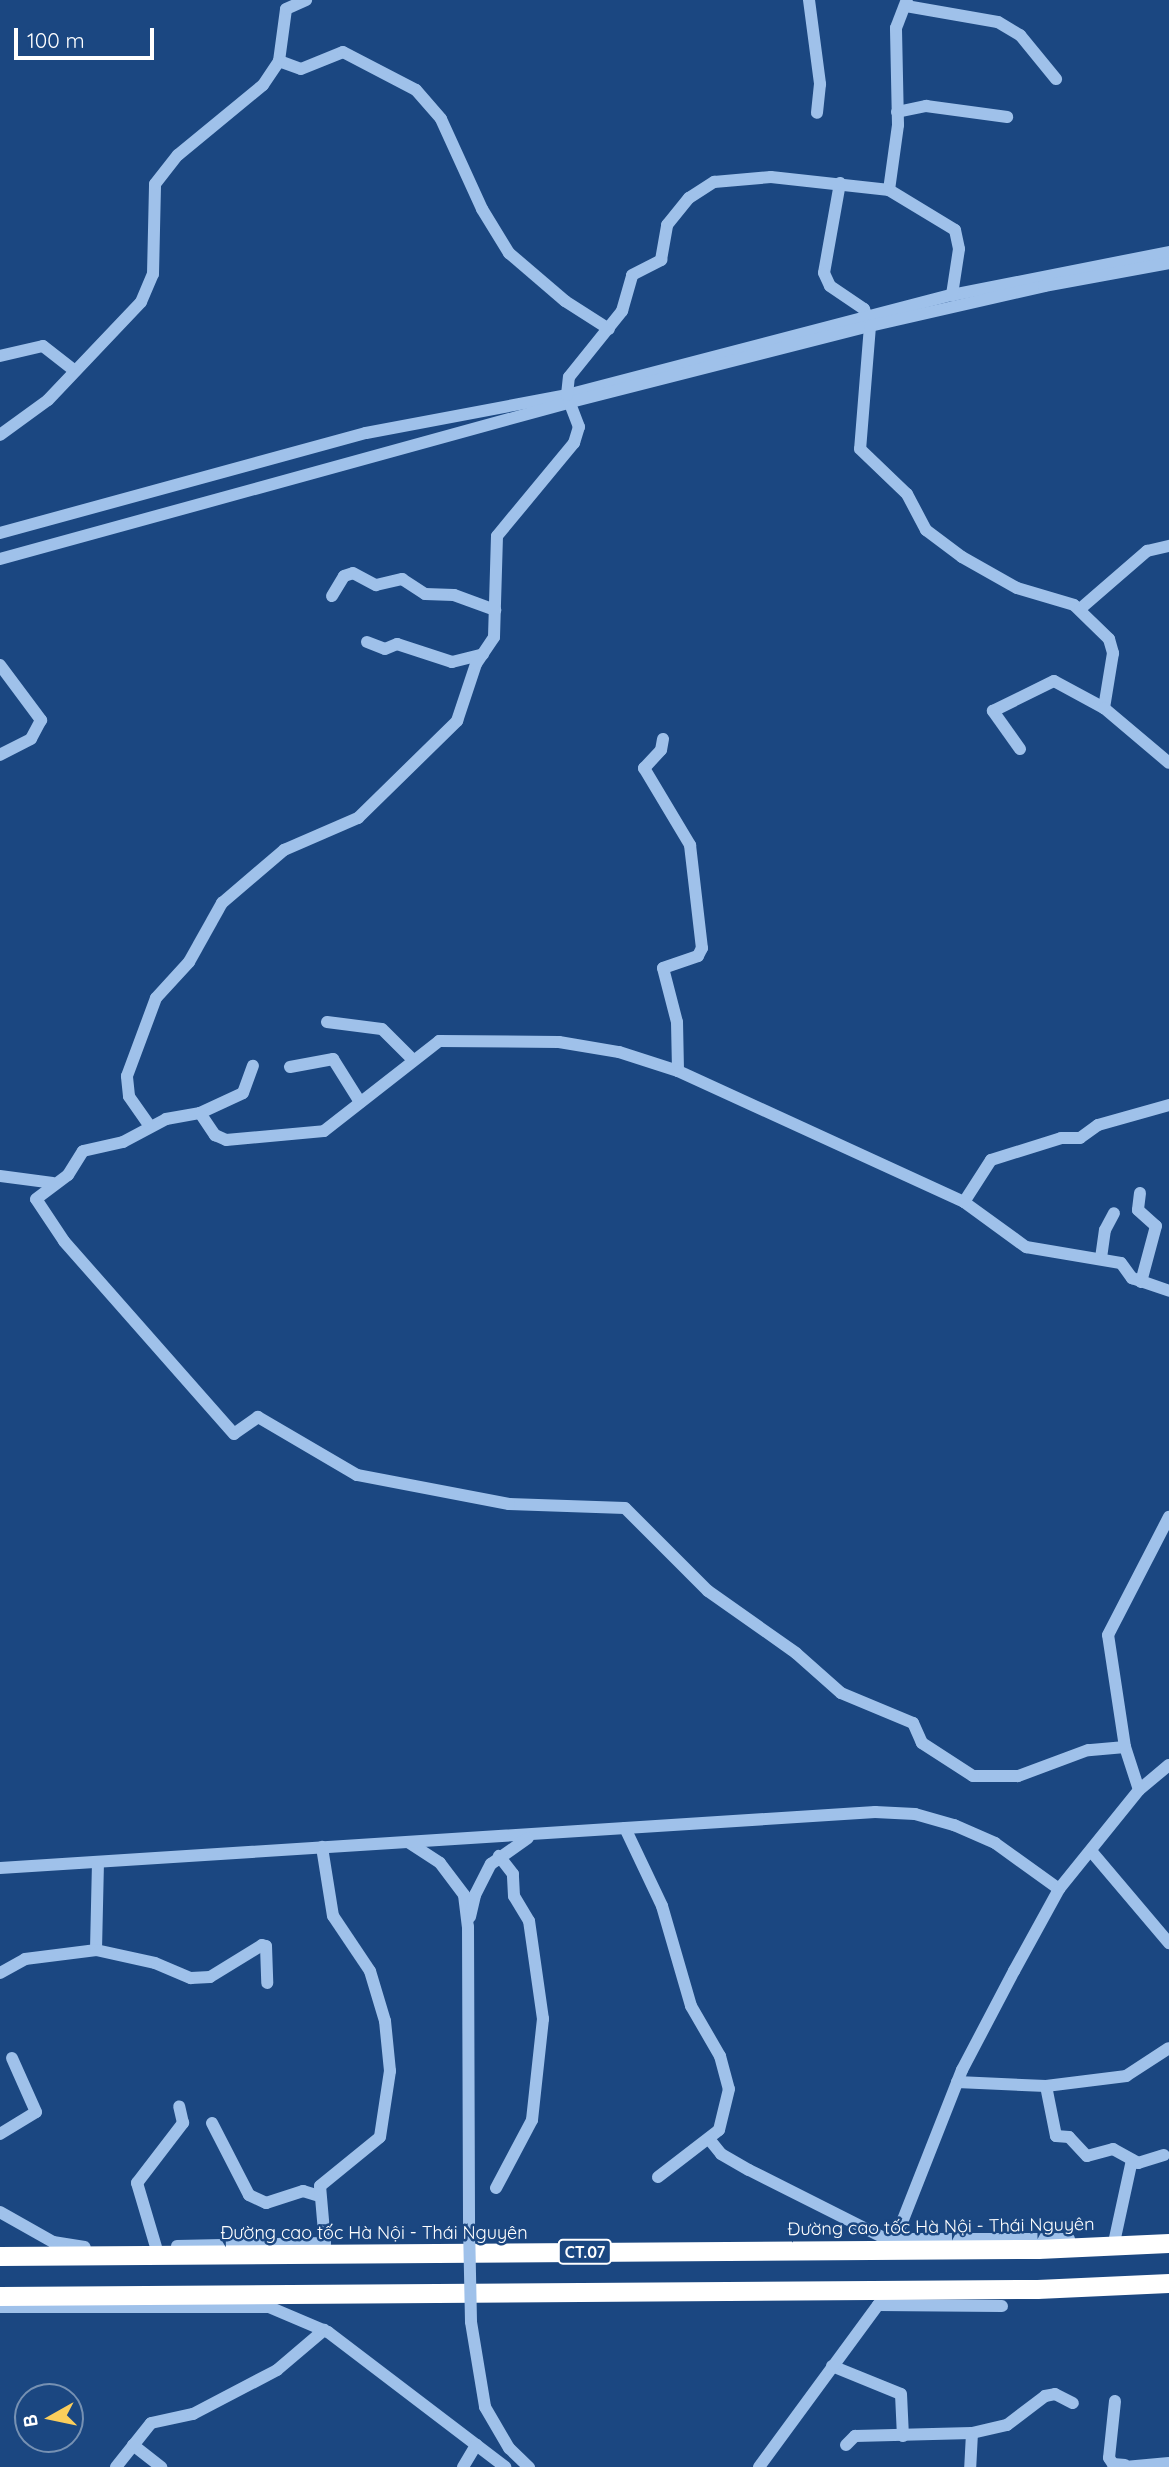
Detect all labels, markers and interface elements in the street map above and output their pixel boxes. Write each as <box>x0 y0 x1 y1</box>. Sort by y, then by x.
scale bar <box>18 14 158 58</box>
text: 100 m <box>27 27 85 53</box>
street label: Đường cao tốc Hà Nội - Thái Nguyên <box>787 2214 1095 2240</box>
street label: Đường cao tốc Hà Nội - Thái Nguyên <box>220 2222 528 2244</box>
road number: CT.07 <box>557 2240 613 2264</box>
north arrow <box>14 2383 84 2453</box>
text: B <box>17 2413 43 2429</box>

